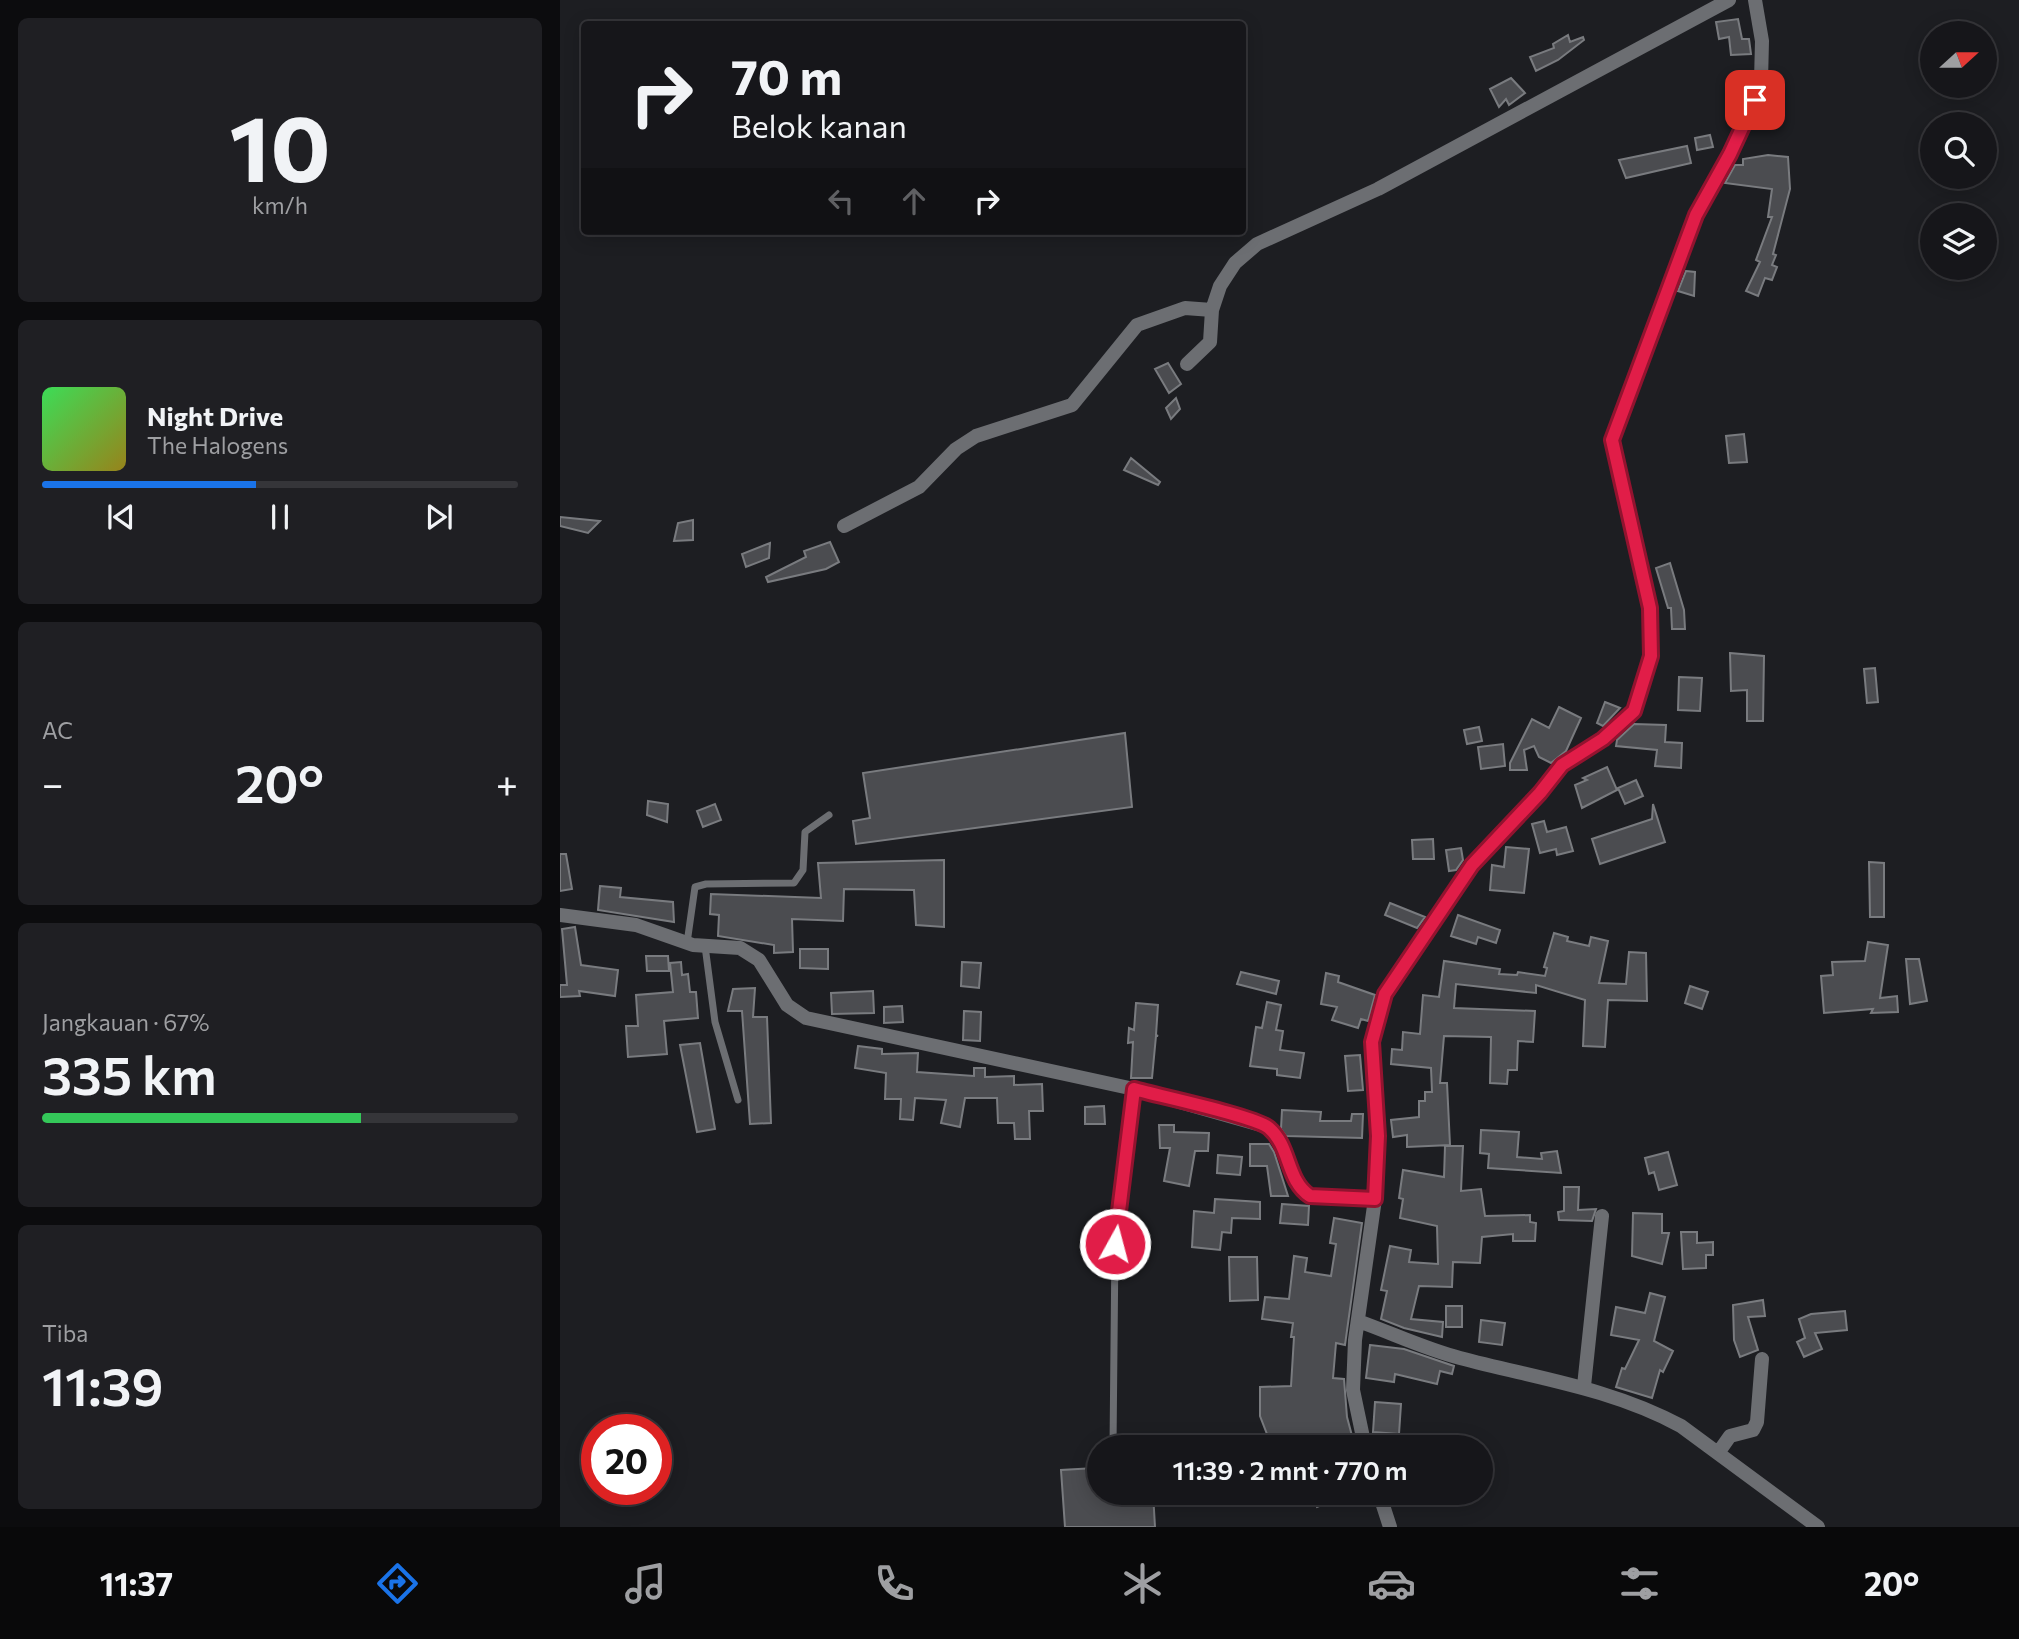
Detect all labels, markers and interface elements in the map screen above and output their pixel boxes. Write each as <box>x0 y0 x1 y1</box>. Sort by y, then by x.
north arrow <box>1920 21 1997 98</box>
map controls <box>1920 21 1997 280</box>
text: 70 m <box>731 45 842 105</box>
icon: right <box>616 49 707 140</box>
pin <box>1725 70 1785 130</box>
icon: arrive <box>1736 81 1774 119</box>
text: 10 <box>229 89 331 201</box>
text: Belok kanan <box>731 105 907 145</box>
button: search <box>1920 112 1997 189</box>
icon: left <box>822 182 860 220</box>
icon: ahead <box>895 182 933 220</box>
icon: right <box>968 182 1006 220</box>
text: km/h <box>252 191 308 219</box>
button: layers <box>1920 203 1997 280</box>
text: Night Drive <box>147 400 283 431</box>
text: The Halogens <box>147 431 288 459</box>
icon: previous <box>102 498 140 536</box>
icon: pause <box>261 498 299 536</box>
icon: next <box>420 498 458 536</box>
text: AC <box>42 716 73 744</box>
text: 20° <box>235 750 324 814</box>
text: − <box>42 759 64 806</box>
text: + <box>496 759 518 806</box>
text: Jangkauan · 67% <box>42 1008 209 1036</box>
text: 335 km <box>42 1042 217 1106</box>
position arrow <box>1078 1207 1152 1281</box>
text: Tiba <box>42 1319 88 1347</box>
text: 11:39 <box>42 1353 163 1417</box>
speed limit sign: 20 <box>581 1414 672 1505</box>
text: 11:39 · 2 mnt · 770 m <box>1173 1454 1407 1485</box>
icon: directions <box>373 1559 422 1608</box>
icon: music <box>621 1559 670 1608</box>
icon: phone <box>870 1559 919 1608</box>
icon: climate <box>1118 1559 1167 1608</box>
icon: car <box>1367 1559 1416 1608</box>
icon: filters <box>1615 1559 1664 1608</box>
text: 11:37 <box>100 1563 173 1603</box>
text: 20° <box>1864 1563 1919 1603</box>

